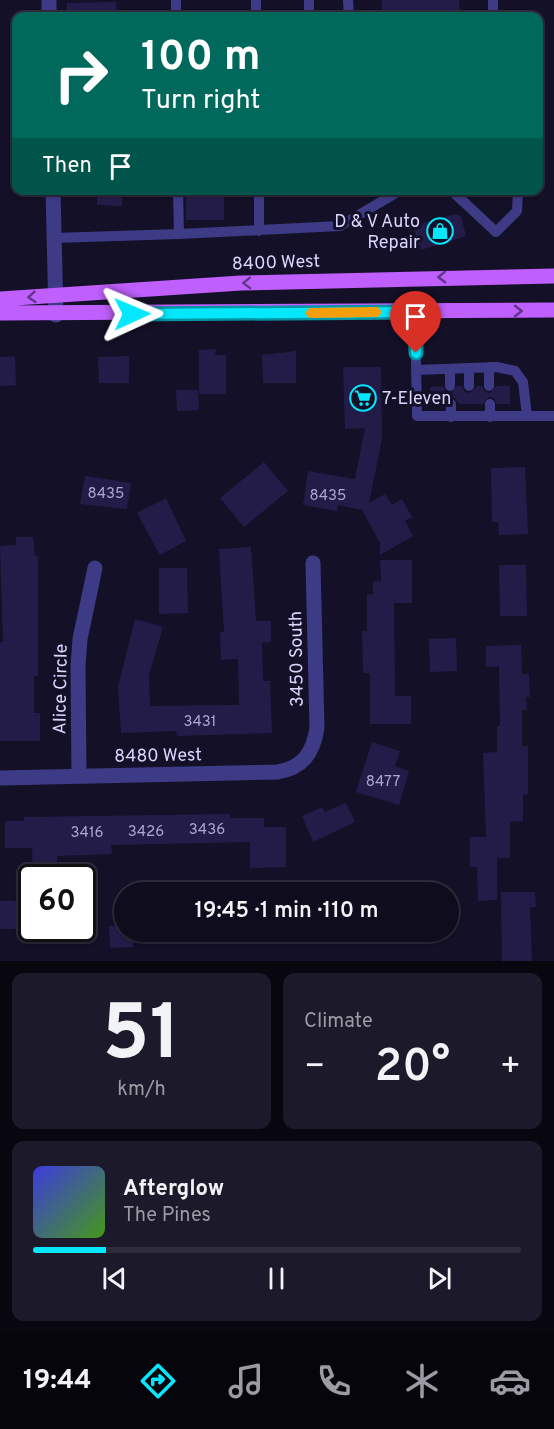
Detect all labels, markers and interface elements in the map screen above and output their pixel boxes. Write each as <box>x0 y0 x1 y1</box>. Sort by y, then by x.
text: 100 m <box>141 32 260 85</box>
icon: right <box>42 36 120 114</box>
text: Turn right <box>141 84 260 118</box>
icon: arrive <box>104 150 137 183</box>
text: Then <box>42 153 92 180</box>
place label: D & V Auto Repair <box>334 211 420 255</box>
shop icon: D & V Auto Repair <box>425 216 455 246</box>
street label: 8400 West <box>231 250 321 277</box>
one-way arrow <box>437 271 446 284</box>
one-way arrow <box>243 276 252 289</box>
position arrow <box>100 282 164 346</box>
one-way arrow <box>27 290 36 303</box>
pin <box>390 291 441 353</box>
icon: arrive <box>399 300 432 333</box>
one-way arrow <box>514 305 523 317</box>
supermarket icon: 7-Eleven <box>348 383 378 413</box>
place label: 7-Eleven <box>382 388 451 411</box>
house number: 8435 <box>88 485 124 504</box>
house number: 8435 <box>310 487 346 506</box>
street label: 3450 South <box>285 611 310 707</box>
street label: Alice Circle <box>49 643 74 735</box>
house number: 3431 <box>184 713 216 732</box>
street label: 8480 West <box>114 744 202 769</box>
house number: 8477 <box>366 773 400 792</box>
house number: 3436 <box>189 821 225 840</box>
house number: 3426 <box>128 823 164 842</box>
house number: 3416 <box>71 824 103 843</box>
speed limit sign: 60 <box>18 864 96 942</box>
text: 19:45 · 1 min · 110 m <box>194 898 379 925</box>
text: 51 <box>102 988 181 1087</box>
text: Climate <box>304 1009 373 1035</box>
text: 20° <box>375 1040 450 1097</box>
text: − <box>304 1047 325 1089</box>
text: + <box>500 1047 521 1089</box>
text: km/h <box>117 1077 166 1103</box>
text: Afterglow <box>123 1176 224 1203</box>
text: The Pines <box>123 1203 211 1229</box>
icon: previous <box>98 1262 131 1295</box>
icon: pause <box>260 1262 293 1295</box>
icon: next <box>423 1262 456 1295</box>
icon: directions <box>137 1360 179 1402</box>
icon: music <box>225 1360 267 1402</box>
icon: phone <box>313 1360 355 1402</box>
icon: climate <box>401 1360 443 1402</box>
icon: car <box>489 1360 531 1402</box>
text: 19:44 <box>23 1364 92 1398</box>

